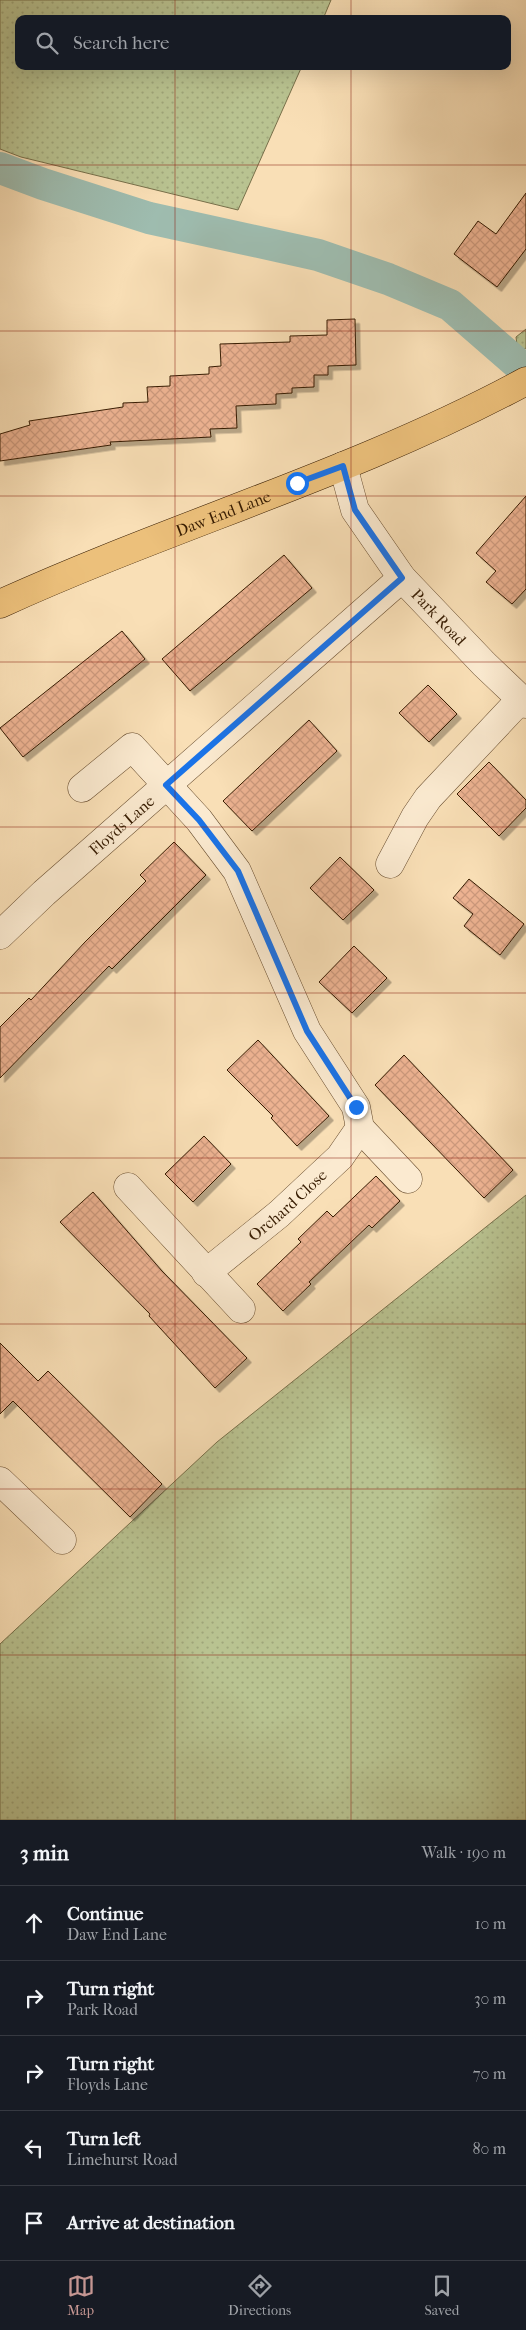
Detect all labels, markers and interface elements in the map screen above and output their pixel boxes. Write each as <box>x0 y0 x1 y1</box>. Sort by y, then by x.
search box <box>15 15 511 70</box>
icon: search <box>33 29 61 57</box>
text: Search here <box>73 32 169 54</box>
route start <box>286 472 309 495</box>
street label: Daw End Lane <box>173 486 273 540</box>
street label: Park Road <box>408 585 471 649</box>
street label: Floyds Lane <box>85 791 158 859</box>
route end <box>345 1096 368 1119</box>
street label: Orchard Close <box>244 1165 330 1245</box>
text: 3 min <box>20 1841 69 1865</box>
text: Walk · 190 m <box>422 1843 506 1862</box>
text: Continue <box>67 1903 143 1925</box>
icon: ahead <box>20 1909 48 1937</box>
text: 10 m <box>475 1914 506 1933</box>
text: Daw End Lane <box>67 1925 167 1944</box>
text: Turn right <box>67 1978 154 2000</box>
icon: right <box>20 1984 48 2012</box>
text: 30 m <box>474 1989 506 2008</box>
text: Park Road <box>67 2000 138 2019</box>
text: Turn right <box>67 2053 154 2075</box>
icon: right <box>20 2059 48 2087</box>
text: 70 m <box>473 2064 506 2083</box>
text: Floyds Lane <box>67 2075 148 2094</box>
text: Turn left <box>67 2128 141 2150</box>
icon: left <box>20 2134 48 2162</box>
text: 80 m <box>472 2139 506 2158</box>
text: Limehurst Road <box>67 2150 178 2169</box>
icon: arrive <box>20 2209 48 2237</box>
text: Arrive at destination <box>67 2212 235 2234</box>
tab: Map <box>67 2272 95 2319</box>
tab: Directions <box>228 2272 291 2319</box>
tab: Saved <box>425 2272 459 2319</box>

